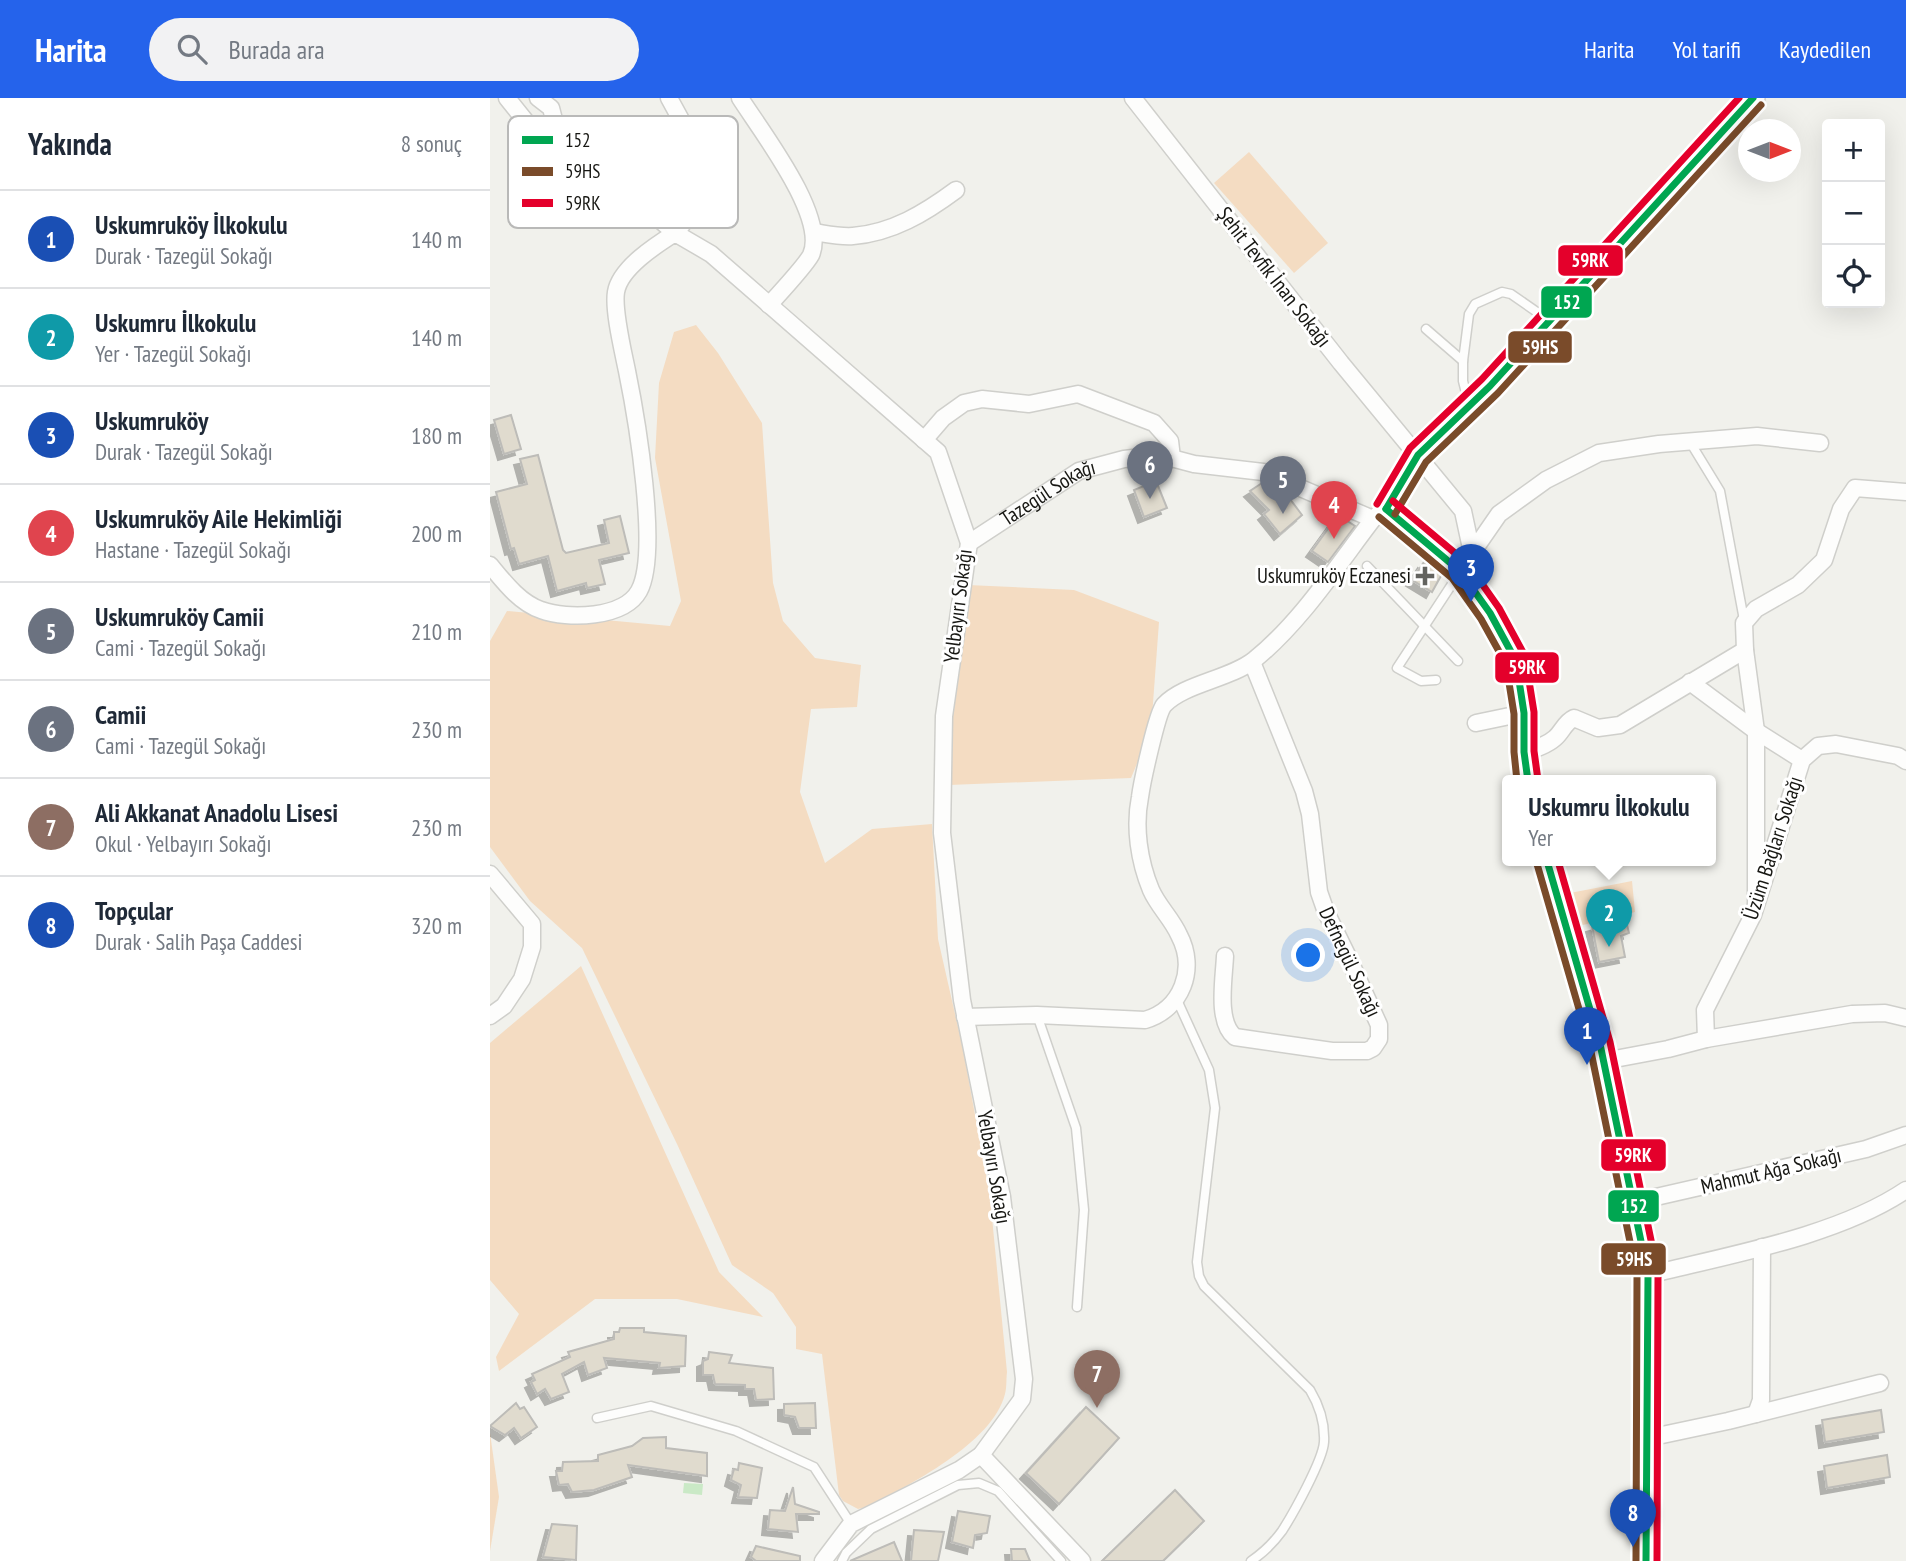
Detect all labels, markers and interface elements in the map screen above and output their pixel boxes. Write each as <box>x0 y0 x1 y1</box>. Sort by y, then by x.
search box <box>149 18 639 81</box>
text: Harita <box>35 28 107 71</box>
icon: search <box>173 30 211 68</box>
text: Burada ara <box>229 33 325 66</box>
text: Harita <box>1584 34 1634 65</box>
text: Yol tarifi <box>1672 34 1741 65</box>
text: Kaydedilen <box>1779 34 1871 65</box>
legend <box>508 116 738 228</box>
north arrow <box>1738 119 1801 182</box>
map controls <box>1822 119 1885 308</box>
button: + <box>1822 119 1885 182</box>
text: Yakında <box>28 124 112 163</box>
text: 152 <box>565 128 591 152</box>
text: 8 sonuç <box>401 129 462 158</box>
text: 59HS <box>565 159 600 183</box>
button: − <box>1822 182 1885 245</box>
text: 59RK <box>565 191 601 215</box>
street label: Şehit Tevfik İnan Sokağı <box>1211 201 1338 352</box>
text: Uskumruköy İlkokulu <box>95 208 288 241</box>
text: 1 <box>46 225 57 254</box>
text: 140 m <box>411 225 462 254</box>
text: Durak · Tazegül Sokağı <box>95 241 273 270</box>
line badge: 59RK <box>1557 244 1624 277</box>
button: locate <box>1822 245 1885 308</box>
text: 59RK <box>1571 248 1609 272</box>
line badge: 152 <box>1540 285 1593 319</box>
text: 152 <box>1553 290 1581 314</box>
text: Uskumru İlkokulu <box>95 306 256 339</box>
text: 2 <box>46 323 57 352</box>
text: 140 m <box>411 323 462 352</box>
line badge: 59HS <box>1507 330 1573 364</box>
text: 59HS <box>1522 335 1558 359</box>
text: Yer · Tazegül Sokağı <box>95 339 252 368</box>
text: Uskumruköy <box>95 404 208 437</box>
text: 3 <box>46 421 57 450</box>
text: 180 m <box>411 421 462 450</box>
text: Durak · Tazegül Sokağı <box>95 437 273 466</box>
pin: 6 <box>1127 441 1173 499</box>
street label: Tazegül Sokağı <box>995 453 1098 532</box>
pin: 5 <box>1260 456 1306 514</box>
pin: 4 <box>1311 481 1357 539</box>
text: Uskumruköy Aile Hekimliği <box>95 502 342 535</box>
text: 4 <box>46 519 57 548</box>
text: 200 m <box>411 519 462 548</box>
text: Hastane · Tazegül Sokağı <box>95 535 291 564</box>
pin: 3 <box>1448 544 1494 602</box>
street label: Yelbayırı Sokağı <box>937 547 978 664</box>
place label: Uskumruköy Eczanesi <box>1257 562 1411 589</box>
marker: Uskumruköy Eczanesi <box>1417 568 1433 584</box>
text: Uskumruköy Camii <box>95 600 264 633</box>
text: 5 <box>46 617 57 646</box>
text: 210 m <box>411 617 462 646</box>
text: Cami · Tazegül Sokağı <box>95 633 266 662</box>
line badge: 59RK <box>1494 651 1560 684</box>
text: 59RK <box>1508 655 1546 679</box>
text: Camii <box>95 698 146 731</box>
text: 6 <box>46 715 57 744</box>
text: 230 m <box>411 715 462 744</box>
text: Cami · Tazegül Sokağı <box>95 731 266 760</box>
street label: Üzüm Bağları Sokağı <box>1737 773 1808 923</box>
popup <box>1502 775 1716 866</box>
text: Uskumru İlkokulu <box>1528 790 1690 823</box>
text: Ali Akkanat Anadolu Lisesi <box>95 796 338 829</box>
text: 7 <box>46 813 57 842</box>
text: 230 m <box>411 813 462 842</box>
text: Yer <box>1528 823 1553 852</box>
text: Okul · Yelbayırı Sokağı <box>95 829 271 858</box>
pin: 2 <box>1586 889 1632 947</box>
text: Topçular <box>95 894 173 927</box>
street label: Defnegül Sokağı <box>1313 902 1388 1021</box>
text: 8 <box>46 911 57 940</box>
text: 320 m <box>411 911 462 940</box>
text: Durak · Salih Paşa Caddesi <box>95 927 302 956</box>
your location <box>1291 938 1325 972</box>
pin: 1 <box>1564 1007 1610 1065</box>
street label: Yelbayırı Sokağı <box>971 1108 1018 1226</box>
line badge: 59RK <box>1600 1138 1667 1172</box>
street label: Mahmut Ağa Sokağı <box>1698 1141 1844 1200</box>
text: 59RK <box>1614 1143 1652 1167</box>
line badge: 152 <box>1607 1189 1660 1223</box>
text: 152 <box>1620 1194 1648 1218</box>
line badge: 59HS <box>1600 1242 1667 1276</box>
text: 59HS <box>1616 1247 1652 1271</box>
pin: 7 <box>1074 1350 1120 1408</box>
pin: 8 <box>1610 1489 1656 1547</box>

